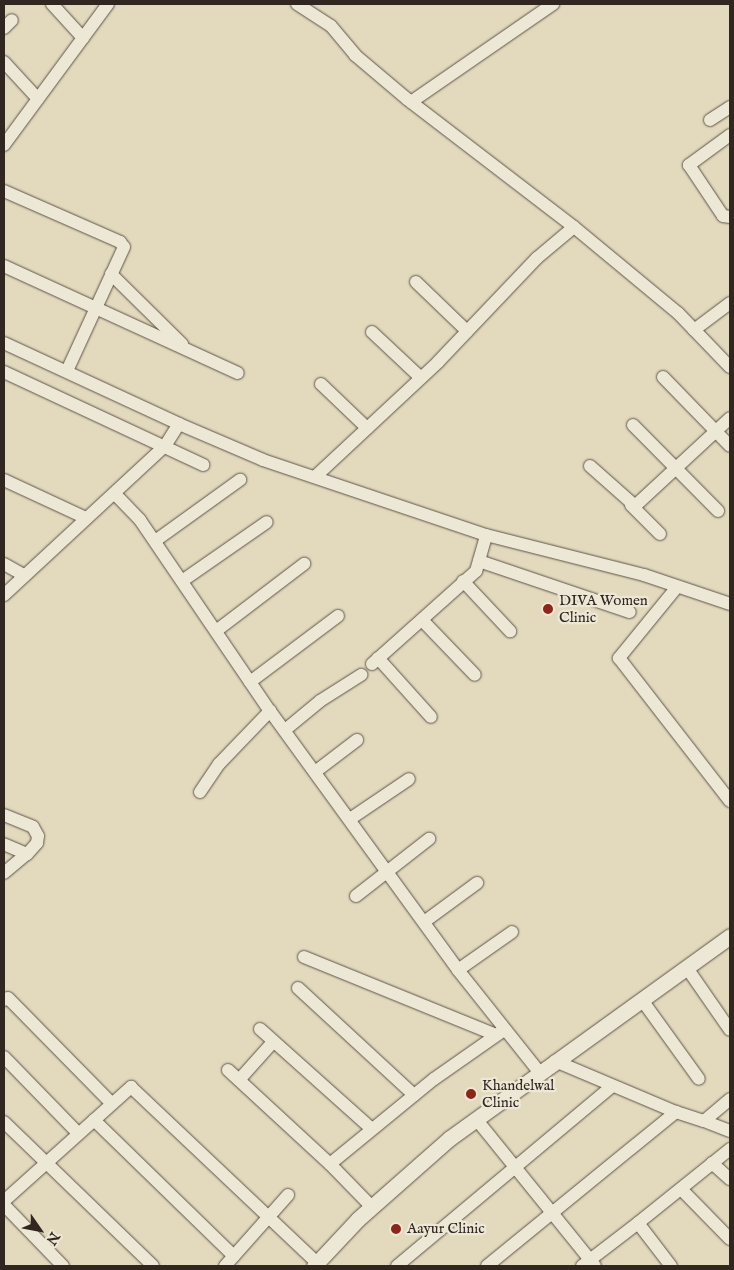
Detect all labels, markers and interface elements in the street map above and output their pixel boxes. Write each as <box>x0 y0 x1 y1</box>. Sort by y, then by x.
place label: DIVA Women Clinic <box>559 591 648 626</box>
marker: DIVA Women Clinic <box>541 602 555 616</box>
place label: Khandelwal Clinic <box>482 1076 554 1111</box>
marker: Khandelwal Clinic <box>464 1087 478 1101</box>
north arrow <box>15 1205 65 1255</box>
place label: Aayur Clinic <box>407 1220 485 1238</box>
marker: Aayur Clinic <box>389 1222 403 1236</box>
text: N <box>42 1228 63 1248</box>

